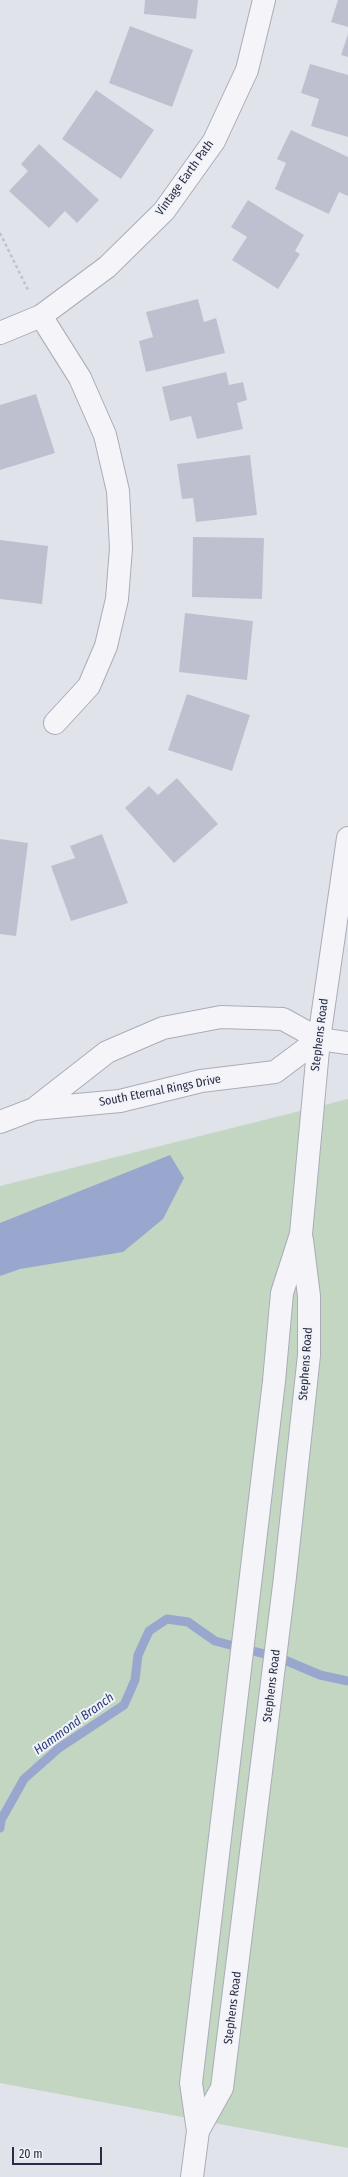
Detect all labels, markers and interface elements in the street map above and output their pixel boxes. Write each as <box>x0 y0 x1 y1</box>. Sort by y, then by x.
street label: Vintage Earth Path <box>153 138 217 218</box>
street label: Stephens Road <box>308 998 332 1072</box>
street label: South Eternal Rings Drive <box>98 1072 222 1110</box>
street label: Stephens Road <box>296 1327 316 1401</box>
street label: Stephens Road <box>260 1649 284 1723</box>
water label: Hammond Branch <box>31 1690 117 1758</box>
street label: Stephens Road <box>221 1971 245 2045</box>
scale bar <box>14 2139 104 2165</box>
text: 20 m <box>19 2147 43 2161</box>

